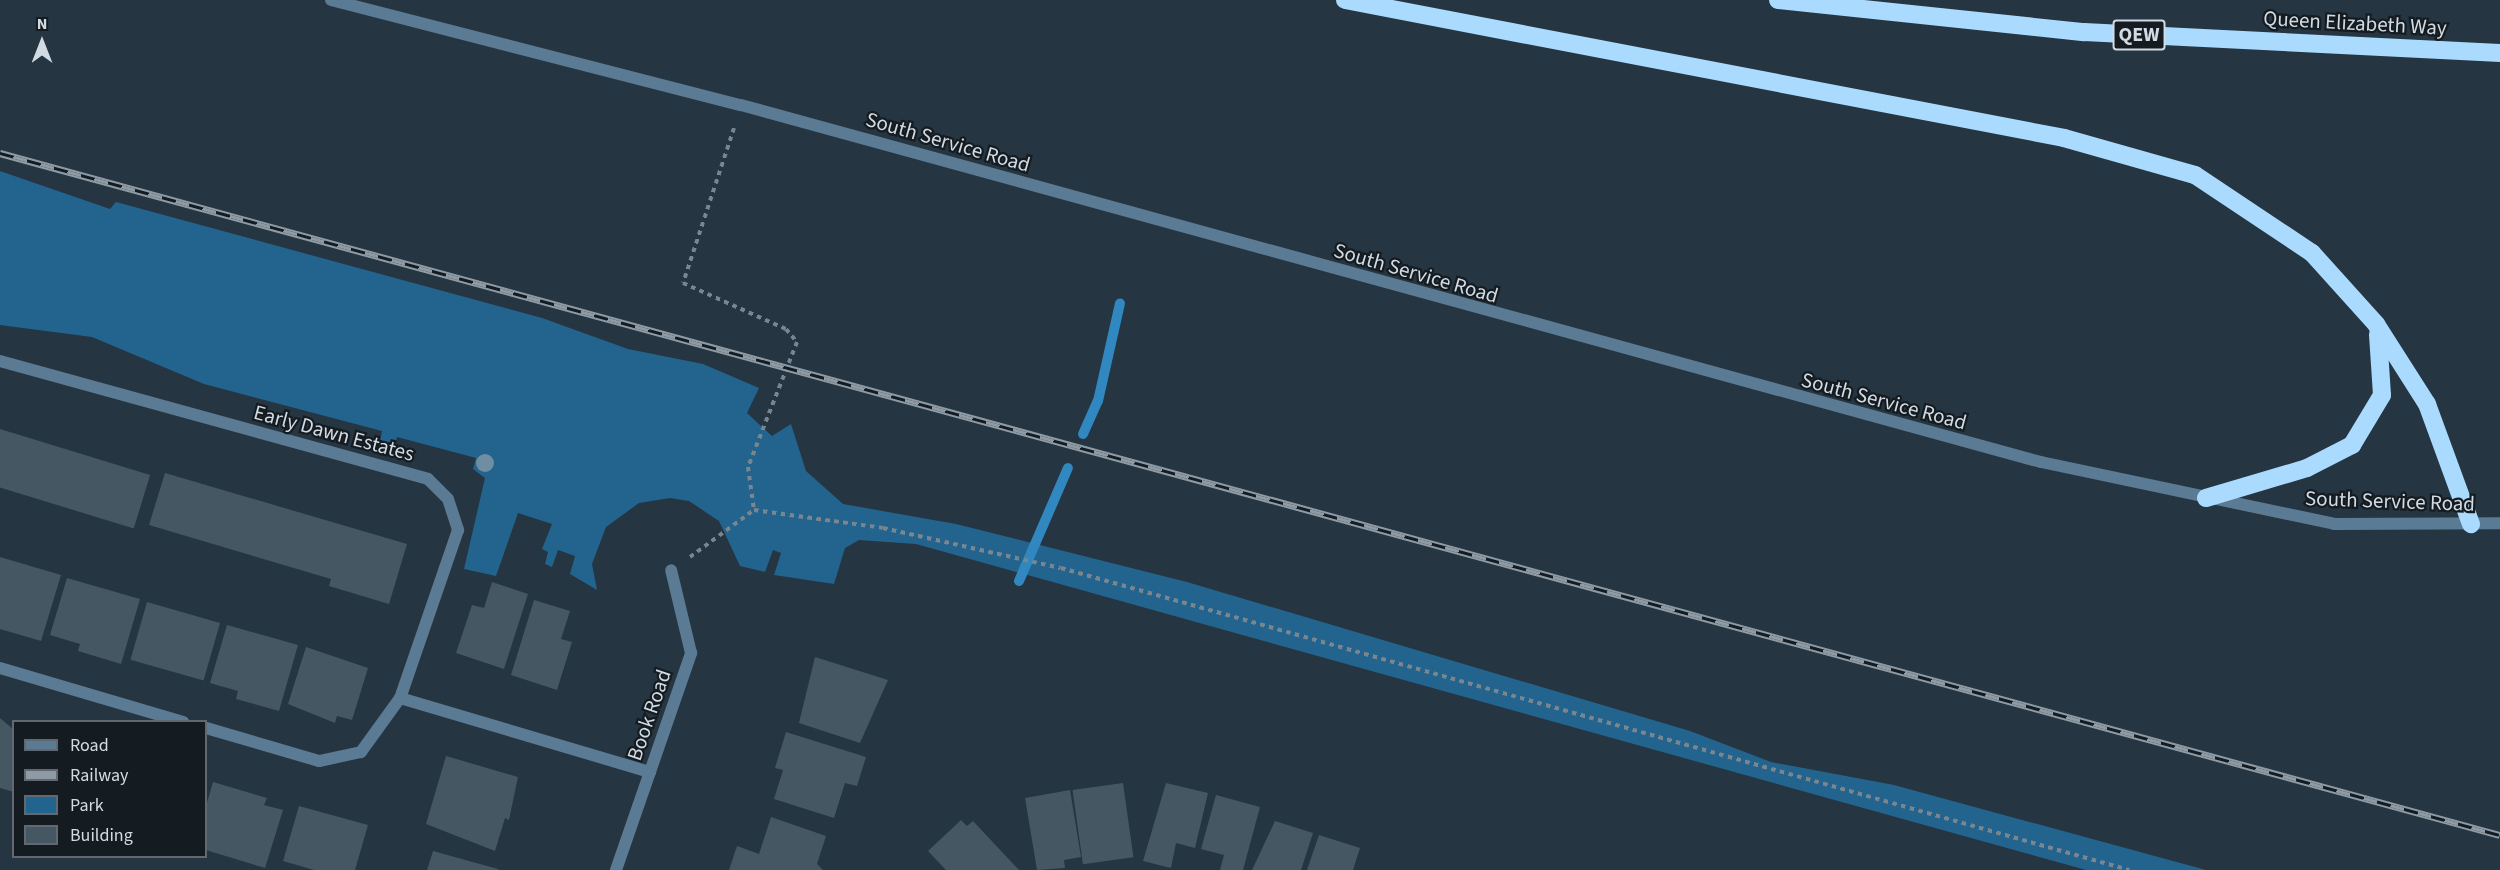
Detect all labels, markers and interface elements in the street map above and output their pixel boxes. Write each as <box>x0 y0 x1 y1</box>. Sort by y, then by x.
street label: Queen Elizabeth Way <box>2263 6 2447 40</box>
north arrow <box>12 12 72 72</box>
text: N <box>37 13 47 35</box>
road number: QEW <box>2112 18 2166 52</box>
street label: South Service Road <box>863 106 1033 178</box>
street label: South Service Road <box>1331 237 1501 309</box>
street label: South Service Road <box>1799 367 1969 435</box>
street label: Early Dawn Estates <box>251 399 417 467</box>
street label: South Service Road <box>2305 485 2475 517</box>
street label: Book Road <box>622 666 676 764</box>
legend <box>12 720 207 858</box>
text: Road <box>70 733 109 758</box>
text: Railway <box>70 763 129 788</box>
text: Park <box>70 793 104 818</box>
text: Building <box>70 823 133 848</box>

